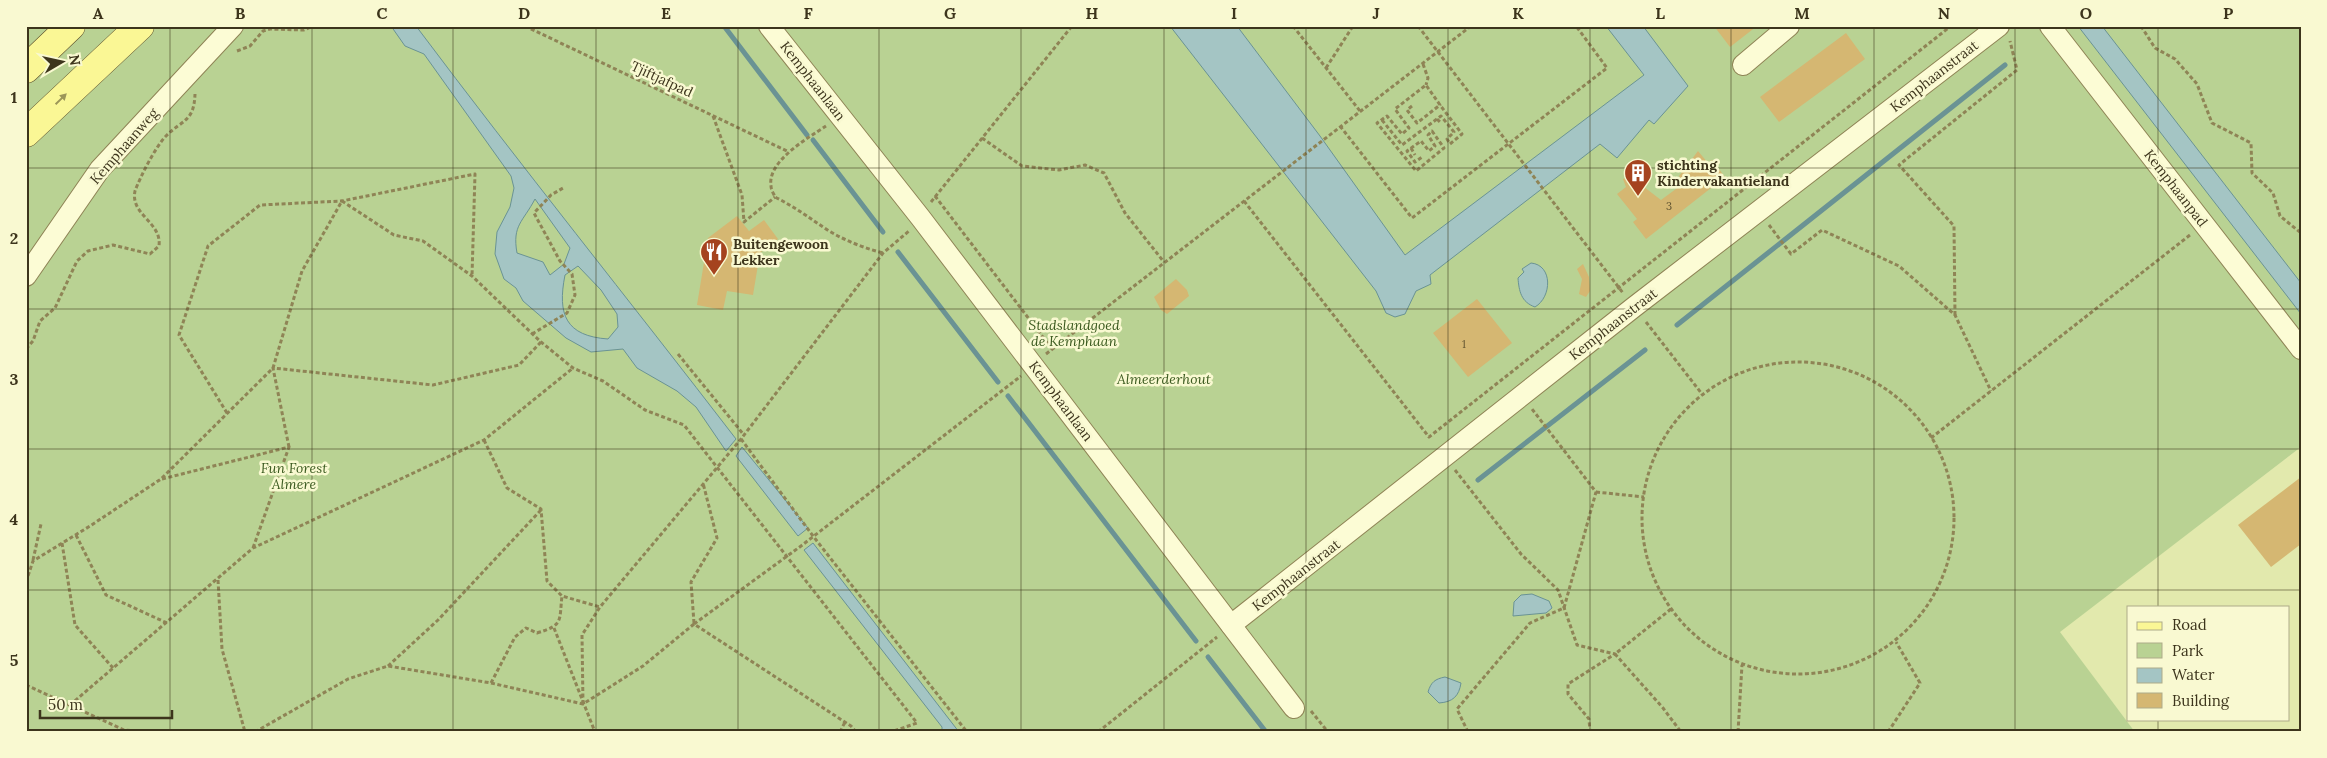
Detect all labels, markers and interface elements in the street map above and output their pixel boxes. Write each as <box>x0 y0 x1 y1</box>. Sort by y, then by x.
text: A <box>93 3 104 23</box>
text: B <box>235 3 246 23</box>
text: C <box>376 3 388 23</box>
text: D <box>518 3 530 23</box>
text: E <box>661 3 671 23</box>
text: F <box>803 3 813 23</box>
text: G <box>944 3 956 23</box>
text: H <box>1086 3 1099 23</box>
text: I <box>1231 3 1237 23</box>
text: J <box>1372 3 1380 23</box>
text: K <box>1512 3 1524 23</box>
text: L <box>1655 3 1665 23</box>
text: M <box>1794 3 1810 23</box>
text: N <box>1938 3 1950 23</box>
text: O <box>2080 3 2092 23</box>
text: P <box>2223 3 2233 23</box>
street label: Kemphaanstraat <box>1886 36 1982 116</box>
north arrow <box>38 38 88 88</box>
street label: Kemphaanlaan <box>776 38 850 125</box>
text: N <box>65 53 85 67</box>
street label: Tjiftjafpad <box>628 57 696 101</box>
text: 1 <box>11 87 17 107</box>
one-way arrow <box>55 93 67 105</box>
street label: Kemphaanweg <box>86 104 162 188</box>
street label: Kemphaanpad <box>2140 146 2212 230</box>
place label: stichting Kindervakantieland <box>1657 156 1789 190</box>
building icon: stichting Kindervakantieland <box>1623 158 1653 197</box>
house number: 3 <box>1666 199 1672 213</box>
text: 2 <box>10 228 18 248</box>
place label: Buitengewoon Lekker <box>733 235 829 269</box>
restaurant icon: Buitengewoon Lekker <box>699 237 729 276</box>
street label: Kemphaanstraat <box>1565 284 1661 364</box>
park label: Stadslandgoed de Kemphaan <box>1028 316 1120 350</box>
house number: 1 <box>1462 337 1466 351</box>
street label: Kemphaanlaan <box>1025 357 1097 445</box>
text: 3 <box>10 369 19 389</box>
park label: Almeerderhout <box>1116 370 1212 388</box>
park label: Fun Forest Almere <box>261 459 328 493</box>
text: 4 <box>10 509 19 529</box>
street label: Kemphaanstraat <box>1248 535 1344 615</box>
legend <box>2127 606 2290 720</box>
text: Road <box>2172 615 2207 634</box>
text: Park <box>2172 641 2203 660</box>
text: 5 <box>10 650 19 670</box>
text: Water <box>2172 665 2215 684</box>
scale bar <box>40 688 172 720</box>
text: Building <box>2172 691 2230 710</box>
text: 50 m <box>48 695 83 714</box>

